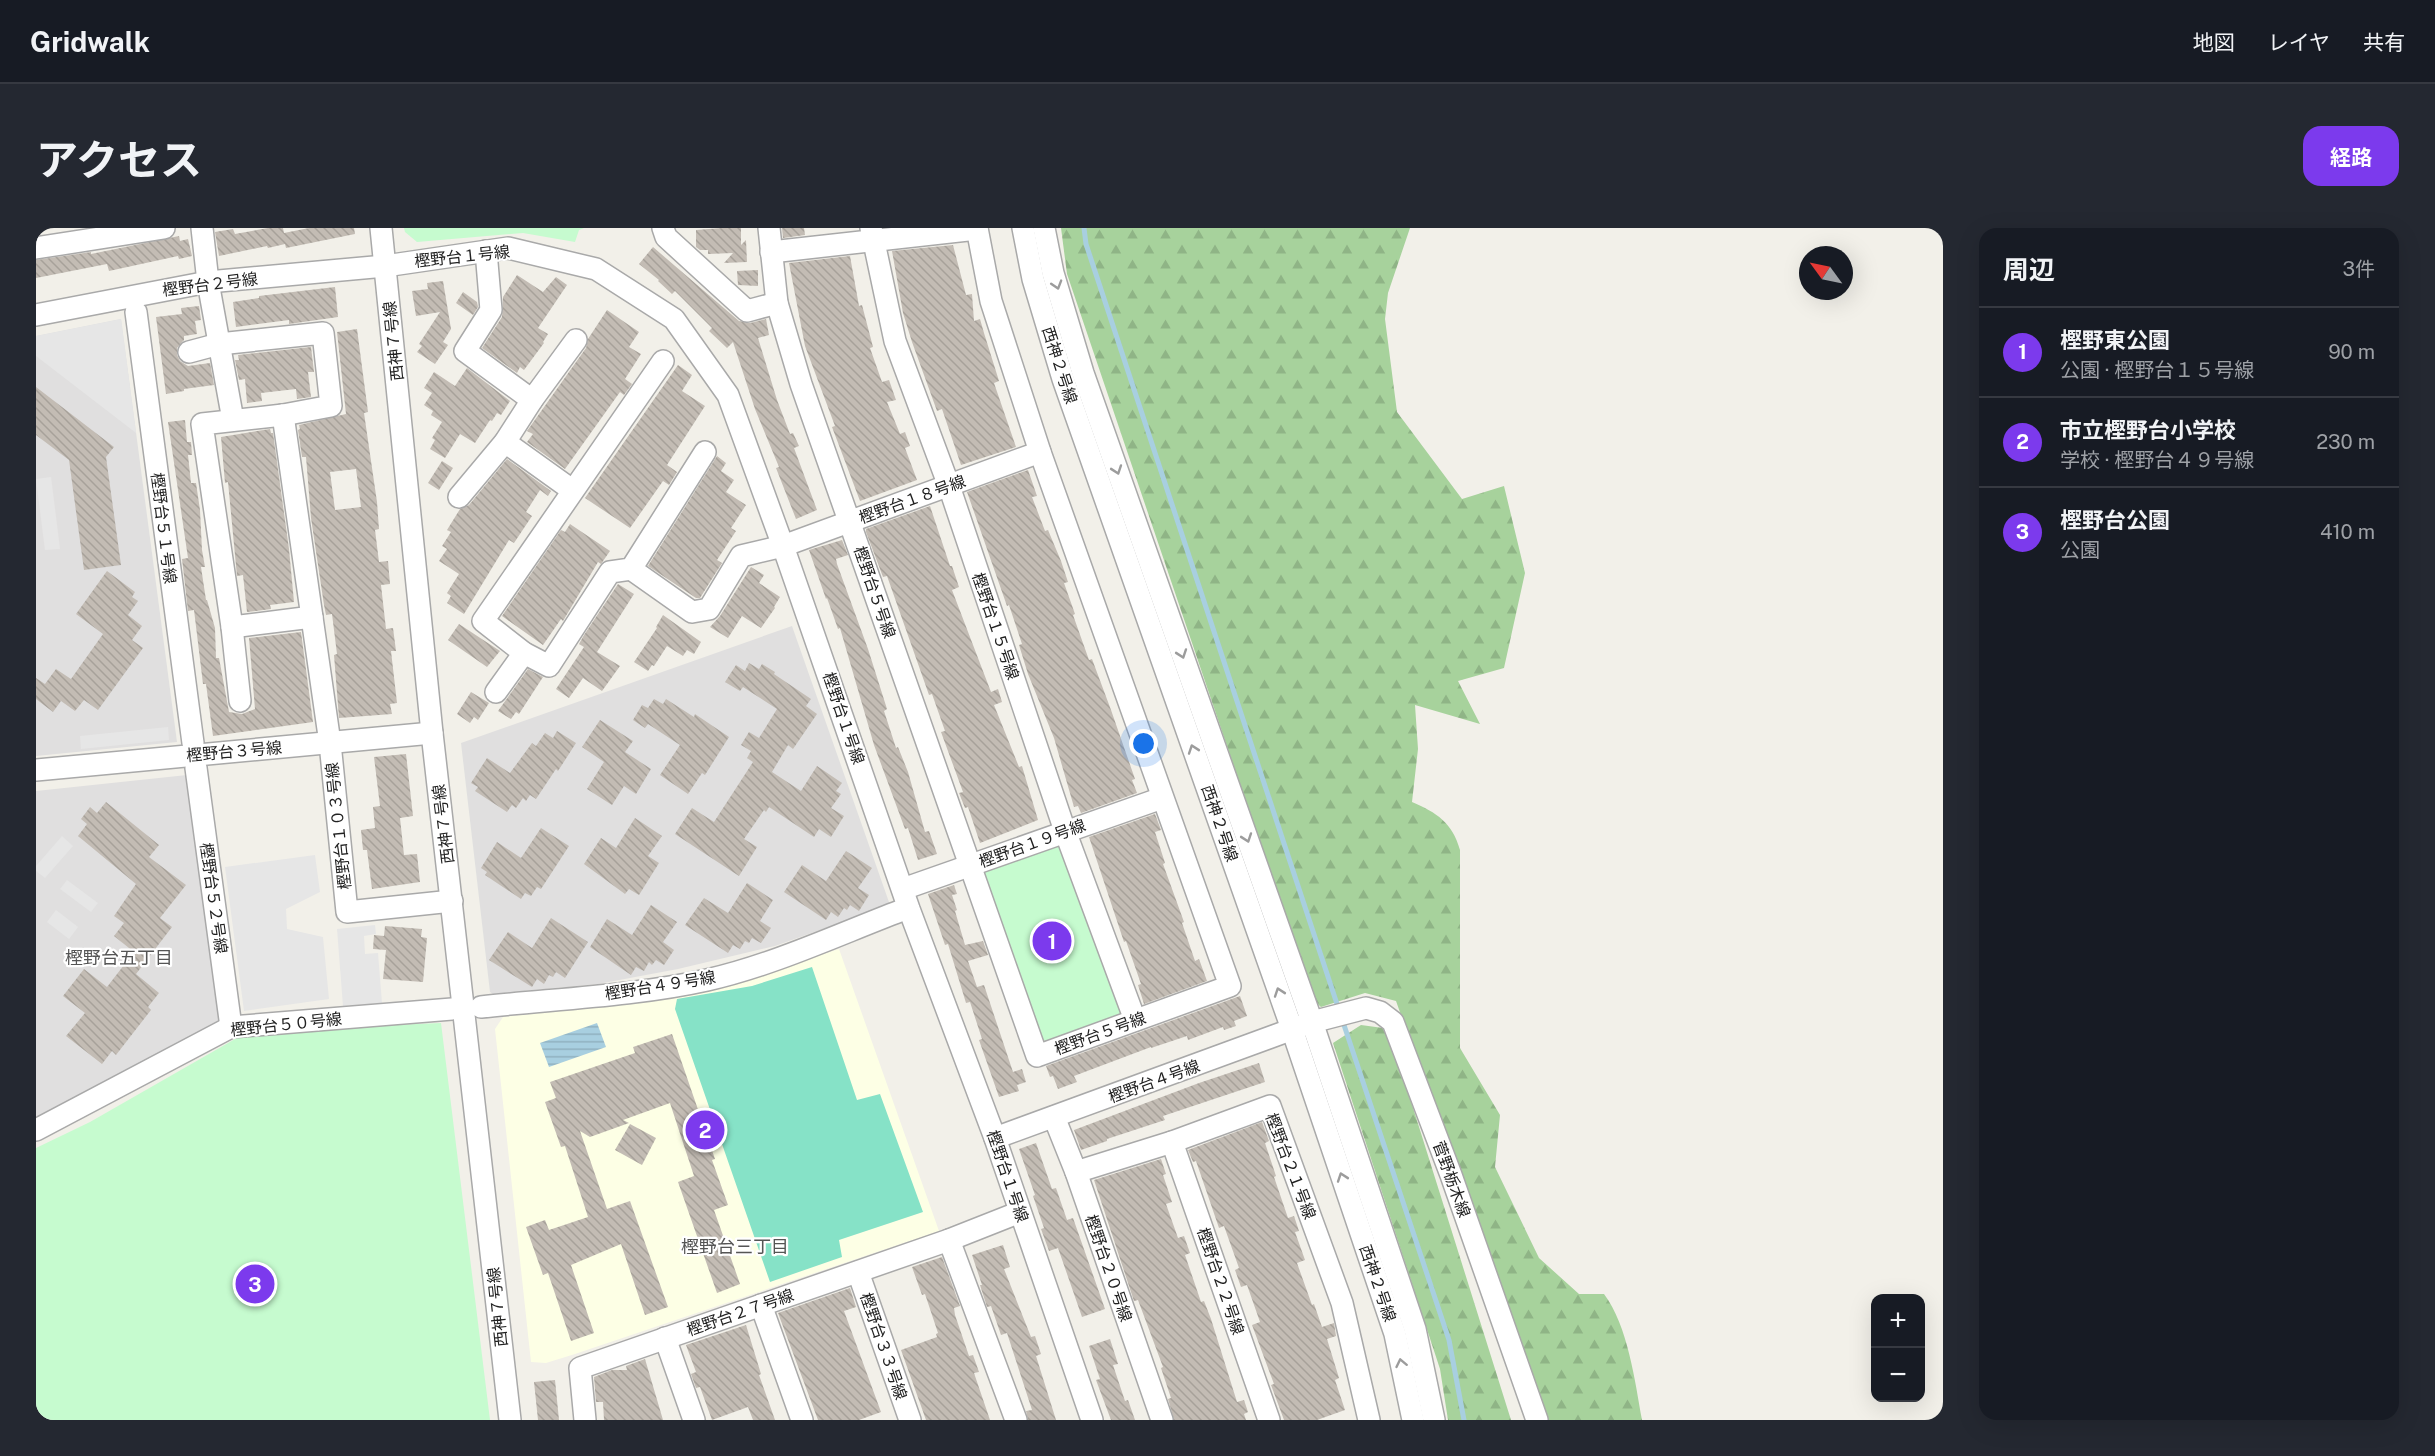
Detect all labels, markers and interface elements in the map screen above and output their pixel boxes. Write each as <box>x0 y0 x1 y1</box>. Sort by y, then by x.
text: Gridwalk <box>30 25 150 58</box>
text: 地図 <box>2193 30 2235 55</box>
text: レイヤ <box>2268 30 2330 55</box>
text: 共有 <box>2363 30 2405 55</box>
button: 経路 <box>2303 126 2399 186</box>
text: アクセス <box>36 135 202 184</box>
street label: 樫野台１号線 <box>413 242 511 271</box>
north arrow <box>1799 246 1853 300</box>
text: 周辺 <box>2003 254 2055 285</box>
text: 3件 <box>2342 257 2375 281</box>
street label: 樫野台２号線 <box>161 269 259 300</box>
one-way arrow <box>1050 279 1062 290</box>
street label: 西神７号線 <box>380 300 407 382</box>
street label: 西神２号線 <box>1038 324 1081 406</box>
text: 樫野東公園 <box>2060 327 2170 353</box>
text: 1 <box>2018 340 2027 364</box>
text: 90 m <box>2328 340 2375 364</box>
text: 公園 · 樫野台１５号線 <box>2060 358 2254 382</box>
text: 市立樫野台小学校 <box>2060 417 2236 443</box>
text: 2 <box>2016 430 2029 454</box>
text: 230 m <box>2316 430 2375 454</box>
text: 学校 · 樫野台４９号線 <box>2060 448 2254 472</box>
one-way arrow <box>1110 464 1123 475</box>
street label: 樫野台５１号線 <box>147 471 180 585</box>
street label: 樫野台１８号線 <box>856 471 968 528</box>
text: 樫野台公園 <box>2060 507 2170 533</box>
text: 3 <box>2016 520 2029 544</box>
text: 410 m <box>2320 520 2375 544</box>
text: 公園 <box>2060 538 2100 562</box>
street label: 樫野台５号線 <box>850 544 899 641</box>
street label: 樫野台１５号線 <box>968 570 1023 682</box>
one-way arrow <box>1175 648 1188 659</box>
street label: 樫野台１号線 <box>819 670 868 767</box>
your location <box>1129 729 1158 758</box>
street label: 樫野台３号線 <box>185 738 283 765</box>
one-way arrow <box>1188 744 1201 755</box>
street label: 樫野台１０３号線 <box>322 761 355 891</box>
street label: 西神２号線 <box>1198 782 1242 864</box>
street label: 西神７号線 <box>429 783 458 865</box>
street label: 樫野台１９号線 <box>976 815 1088 872</box>
one-way arrow <box>1239 832 1252 843</box>
street label: 樫野台５２号線 <box>196 841 231 955</box>
pin: 1 <box>1032 918 1072 964</box>
district label: 樫野台五丁目 <box>65 947 173 968</box>
street label: 樫野台４９号線 <box>603 967 717 1004</box>
one-way arrow <box>1274 988 1287 998</box>
street label: 樫野台５号線 <box>1052 1008 1149 1059</box>
street label: 樫野台５０号線 <box>229 1009 343 1040</box>
street label: 樫野台４号線 <box>1106 1056 1203 1107</box>
pin: 2 <box>686 1108 724 1152</box>
street label: 樫野台２１号線 <box>1262 1110 1319 1222</box>
street label: 樫野台１号線 <box>983 1128 1032 1225</box>
street label: 菅野栃木線 <box>1429 1138 1474 1220</box>
one-way arrow <box>1337 1172 1349 1183</box>
street label: 樫野台２０号線 <box>1081 1212 1136 1324</box>
street label: 樫野台２２号線 <box>1193 1225 1248 1337</box>
district label: 樫野台三丁目 <box>681 1236 789 1257</box>
street label: 西神２号線 <box>1356 1242 1400 1324</box>
pin: 3 <box>236 1262 274 1306</box>
street label: 西神７号線 <box>484 1266 511 1348</box>
street label: 樫野台２７号線 <box>684 1285 796 1340</box>
street label: 樫野台３３号線 <box>856 1290 911 1402</box>
map controls <box>1871 1294 1925 1402</box>
button: + <box>1871 1294 1925 1348</box>
button: − <box>1871 1348 1925 1402</box>
one-way arrow <box>1395 1358 1408 1368</box>

